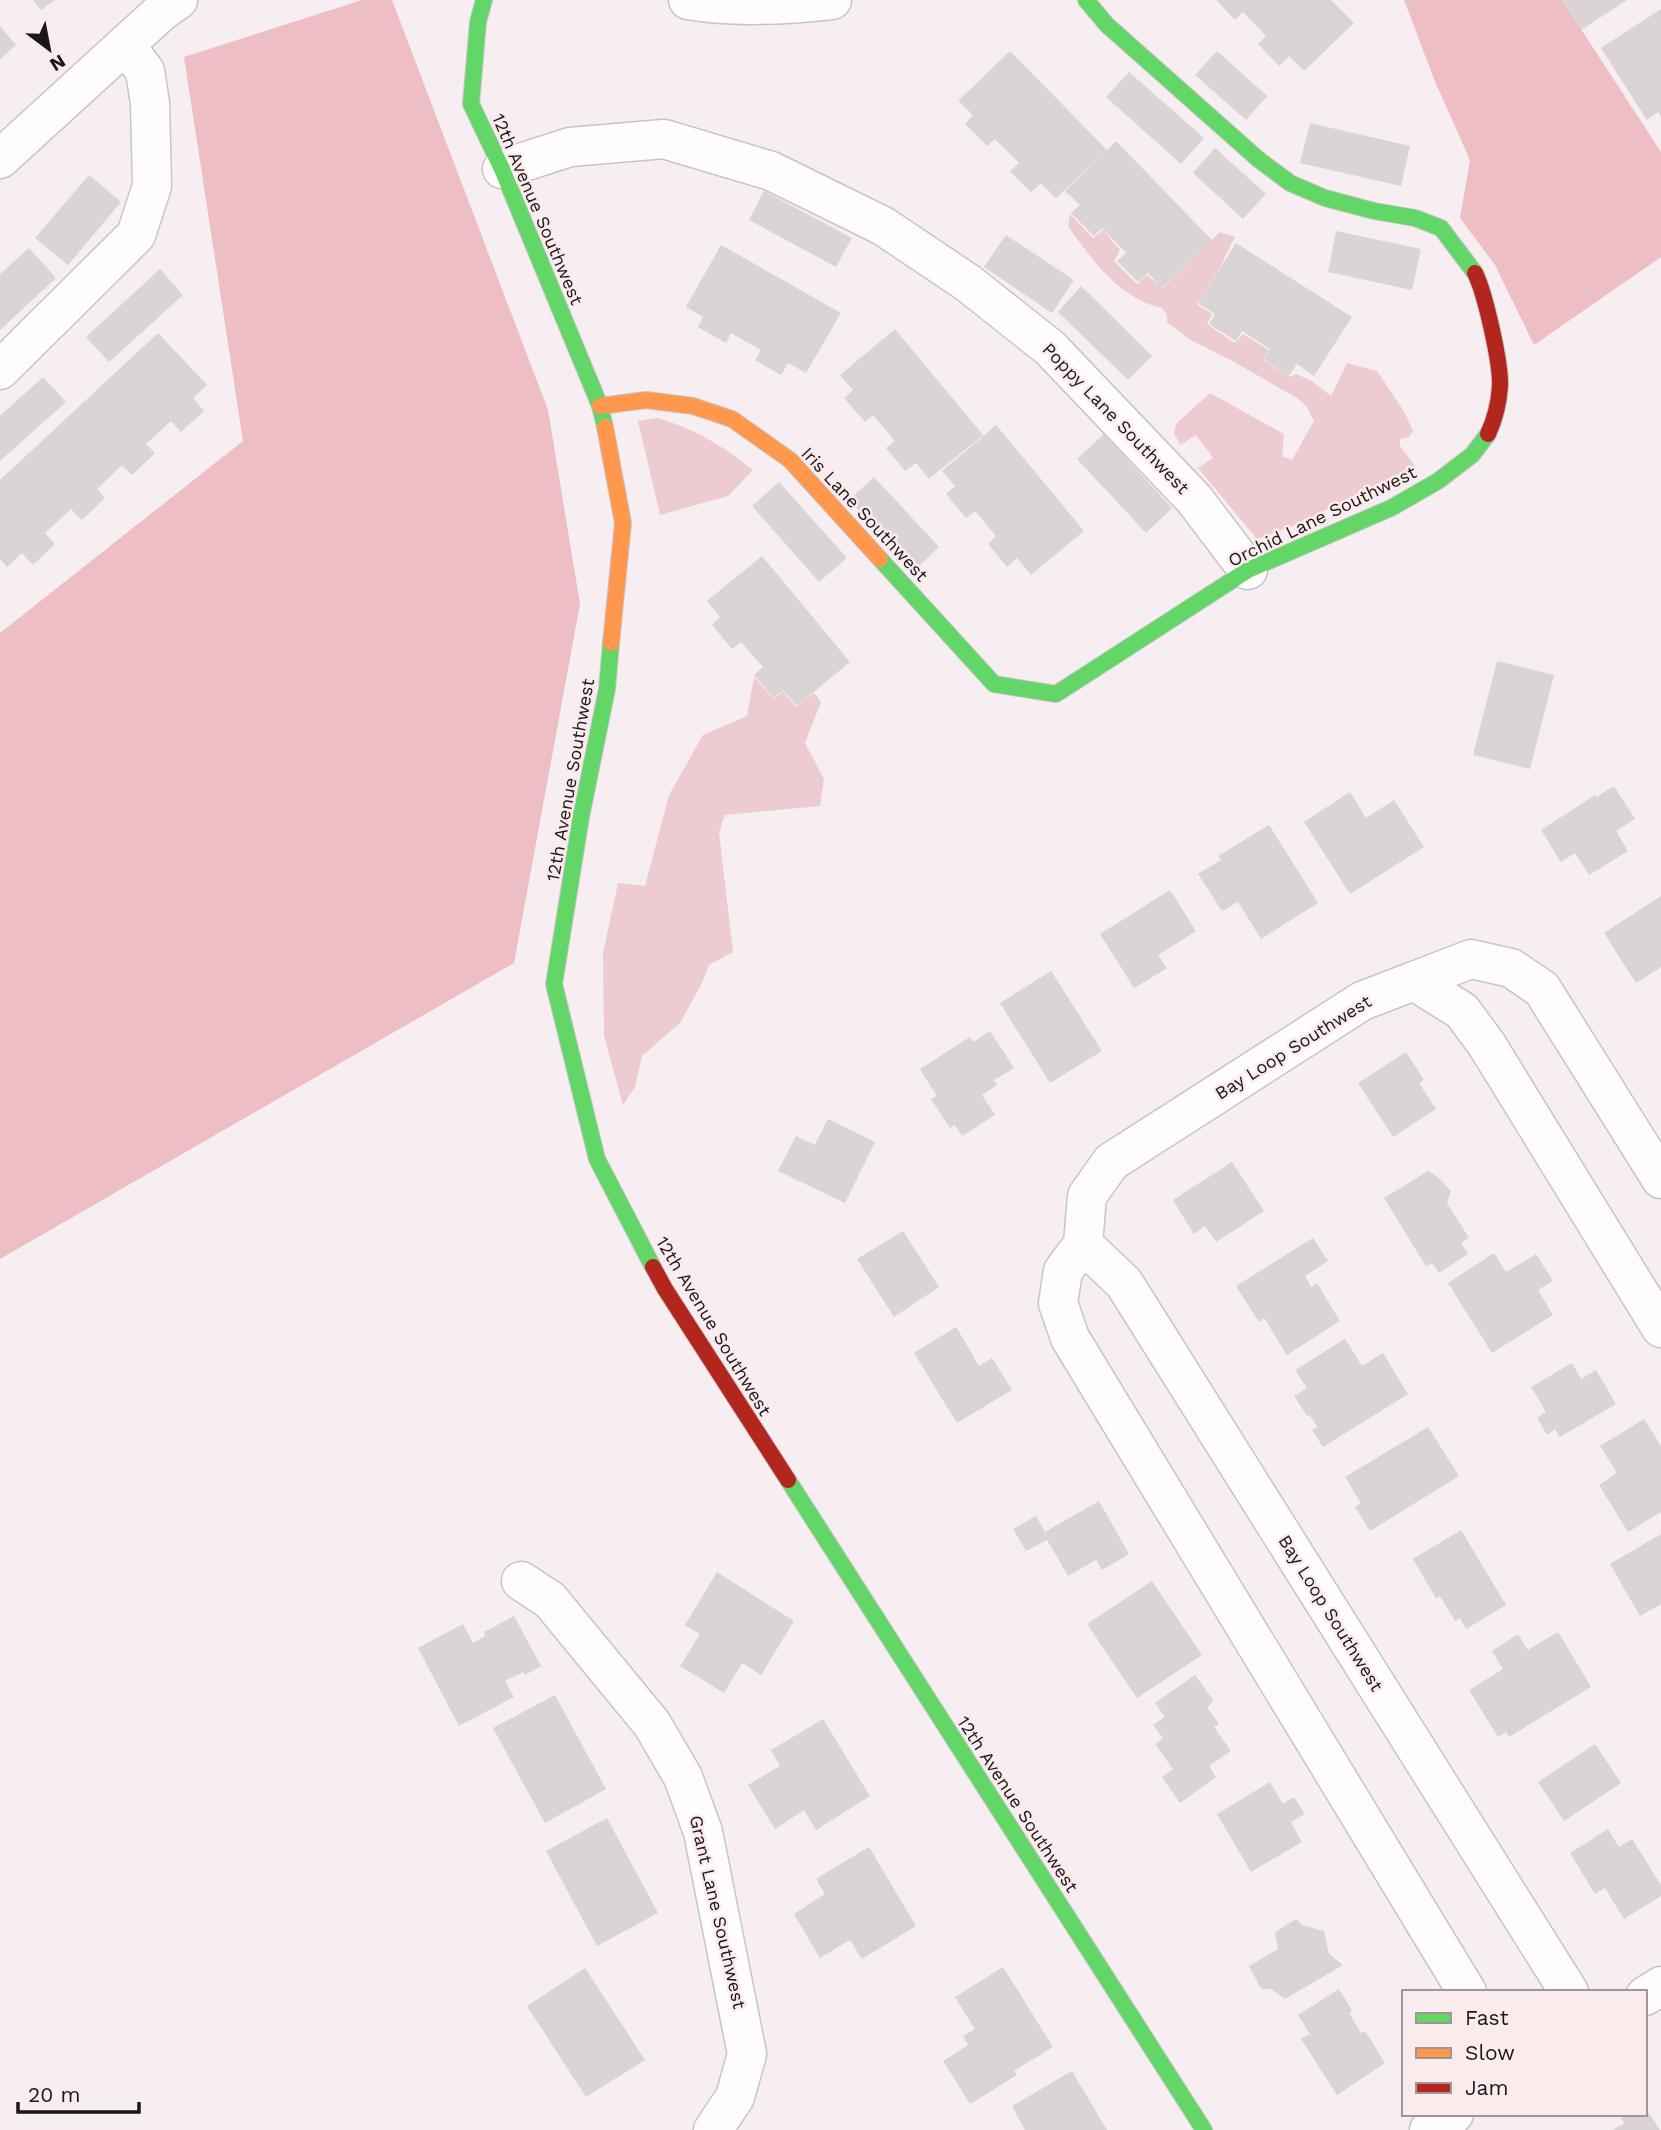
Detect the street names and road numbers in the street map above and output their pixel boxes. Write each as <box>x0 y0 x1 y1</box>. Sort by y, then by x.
street label: 12th Avenue Southwest <box>488 110 588 308</box>
street label: Poppy Lane Southwest <box>1038 338 1194 498</box>
street label: Iris Lane Southwest <box>797 443 933 586</box>
street label: Orchid Lane Southwest <box>1225 461 1420 571</box>
street label: 12th Avenue Southwest <box>542 676 598 883</box>
street label: Bay Loop Southwest <box>1211 990 1375 1104</box>
street label: 12th Avenue Southwest <box>652 1232 776 1420</box>
street label: Bay Loop Southwest <box>1274 1531 1388 1695</box>
street label: 12th Avenue Southwest <box>953 1712 1083 1896</box>
street label: Grant Lane Southwest <box>686 1813 751 2011</box>

